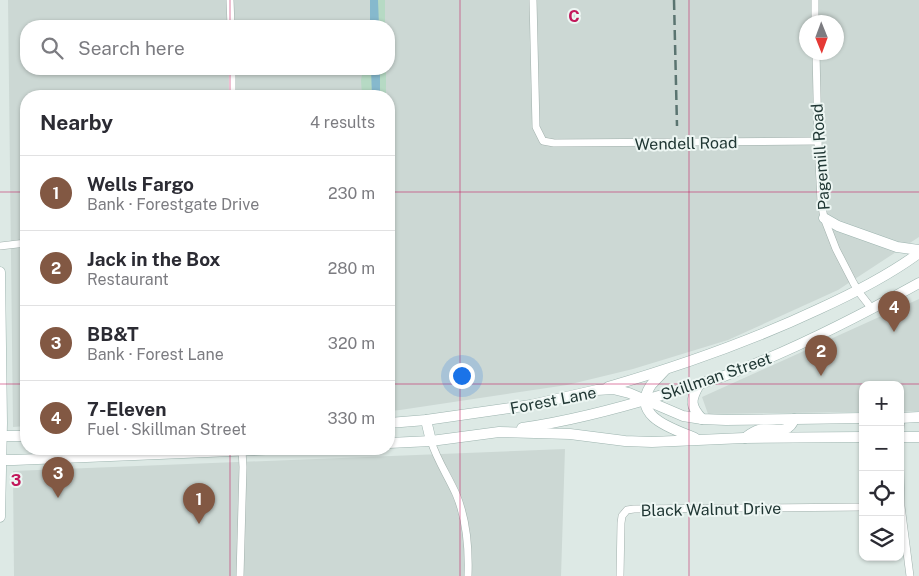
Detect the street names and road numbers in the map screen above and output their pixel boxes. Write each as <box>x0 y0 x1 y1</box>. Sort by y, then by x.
street label: Pagemill Road <box>807 103 834 211</box>
street label: Wendell Road <box>635 133 738 154</box>
street label: Skillman Street <box>658 349 774 404</box>
street label: Forest Lane <box>508 383 598 418</box>
street label: Black Walnut Drive <box>641 499 781 520</box>

